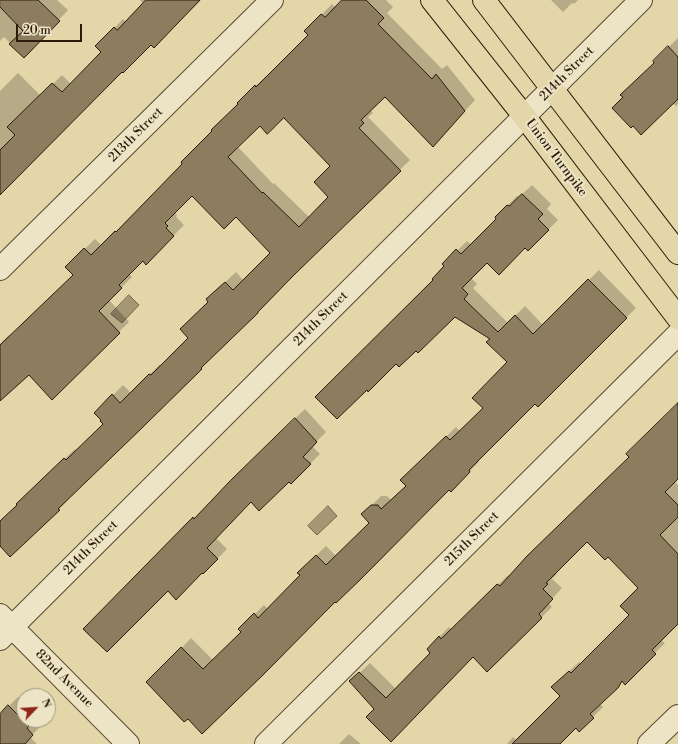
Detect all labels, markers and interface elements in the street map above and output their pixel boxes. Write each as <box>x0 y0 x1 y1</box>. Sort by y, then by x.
scale bar <box>18 16 84 42</box>
text: 20 m <box>23 23 51 38</box>
street label: 214th Street <box>536 43 598 105</box>
street label: 213th Street <box>105 104 167 166</box>
street label: Union Turnpike <box>522 116 590 200</box>
street label: 214th Street <box>290 288 352 350</box>
street label: 215th Street <box>441 508 503 570</box>
street label: 214th Street <box>60 517 122 579</box>
street label: 82nd Avenue <box>32 647 96 711</box>
north arrow <box>16 688 56 728</box>
text: N <box>38 696 54 710</box>

